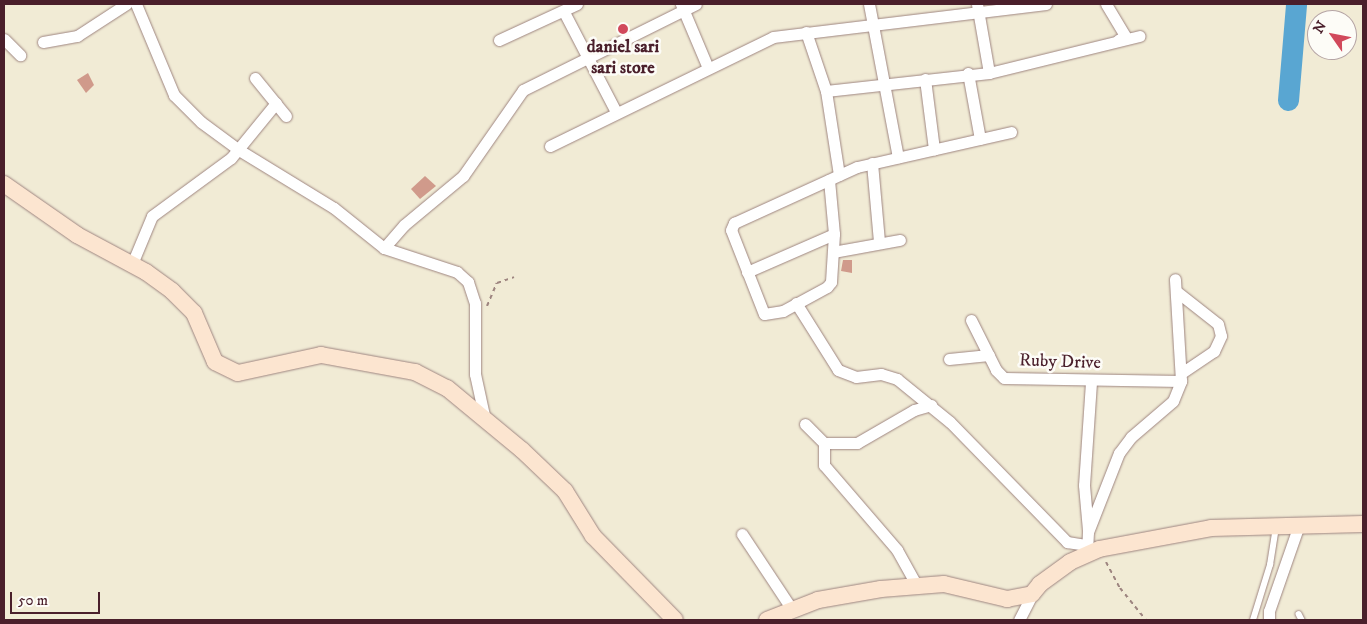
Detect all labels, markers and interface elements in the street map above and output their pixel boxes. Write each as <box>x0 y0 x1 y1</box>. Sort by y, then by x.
north arrow <box>1307 10 1357 60</box>
text: N <box>1310 18 1331 37</box>
marker: daniel sari sari store <box>617 23 629 35</box>
place label: daniel sari sari store <box>587 37 659 80</box>
street label: Ruby Drive <box>1019 350 1101 374</box>
scale bar <box>12 582 102 614</box>
text: 50 m <box>18 591 48 610</box>

